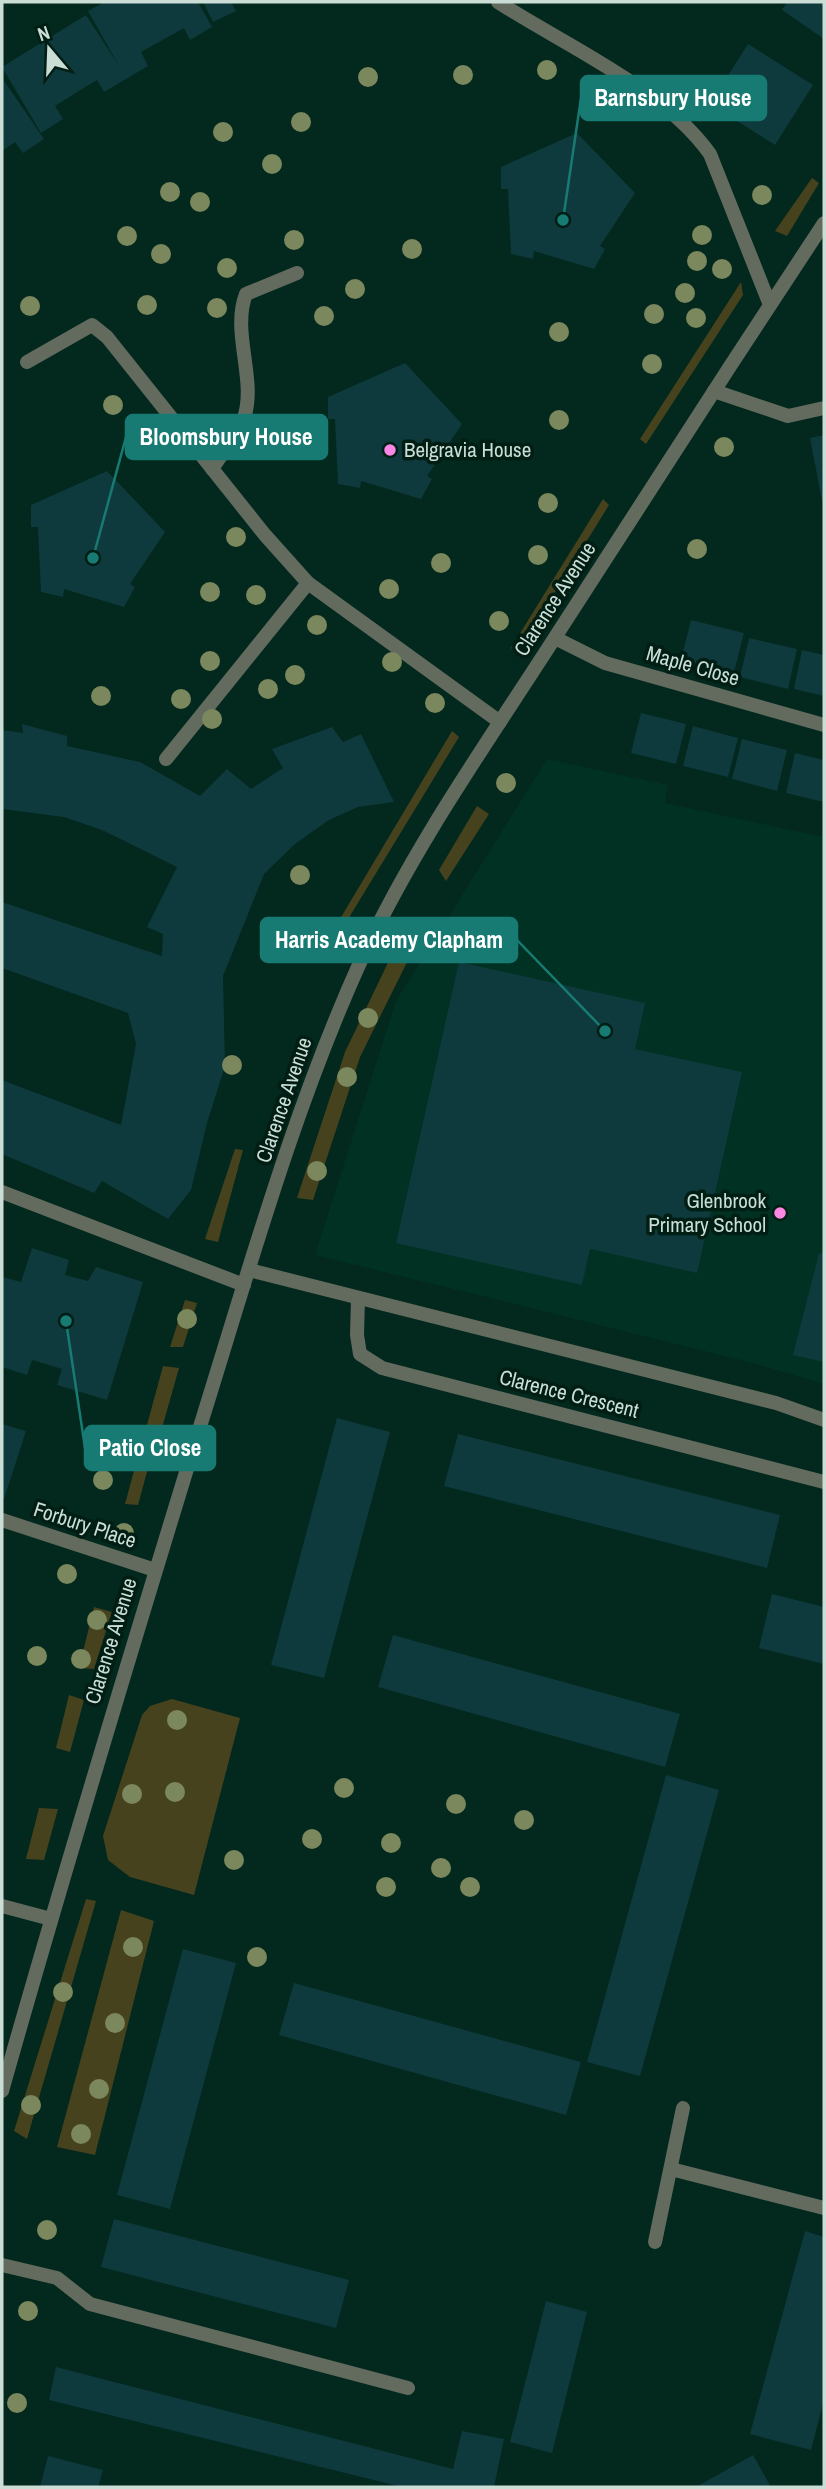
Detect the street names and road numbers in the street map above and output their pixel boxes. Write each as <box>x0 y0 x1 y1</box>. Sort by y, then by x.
street label: Clarence Avenue <box>507 536 602 661</box>
street label: Maple Close <box>643 638 743 693</box>
street label: Clarence Avenue <box>249 1033 319 1166</box>
street label: Clarence Crescent <box>496 1362 642 1425</box>
street label: Forbury Place <box>30 1494 140 1555</box>
street label: Clarence Avenue <box>78 1574 144 1708</box>

